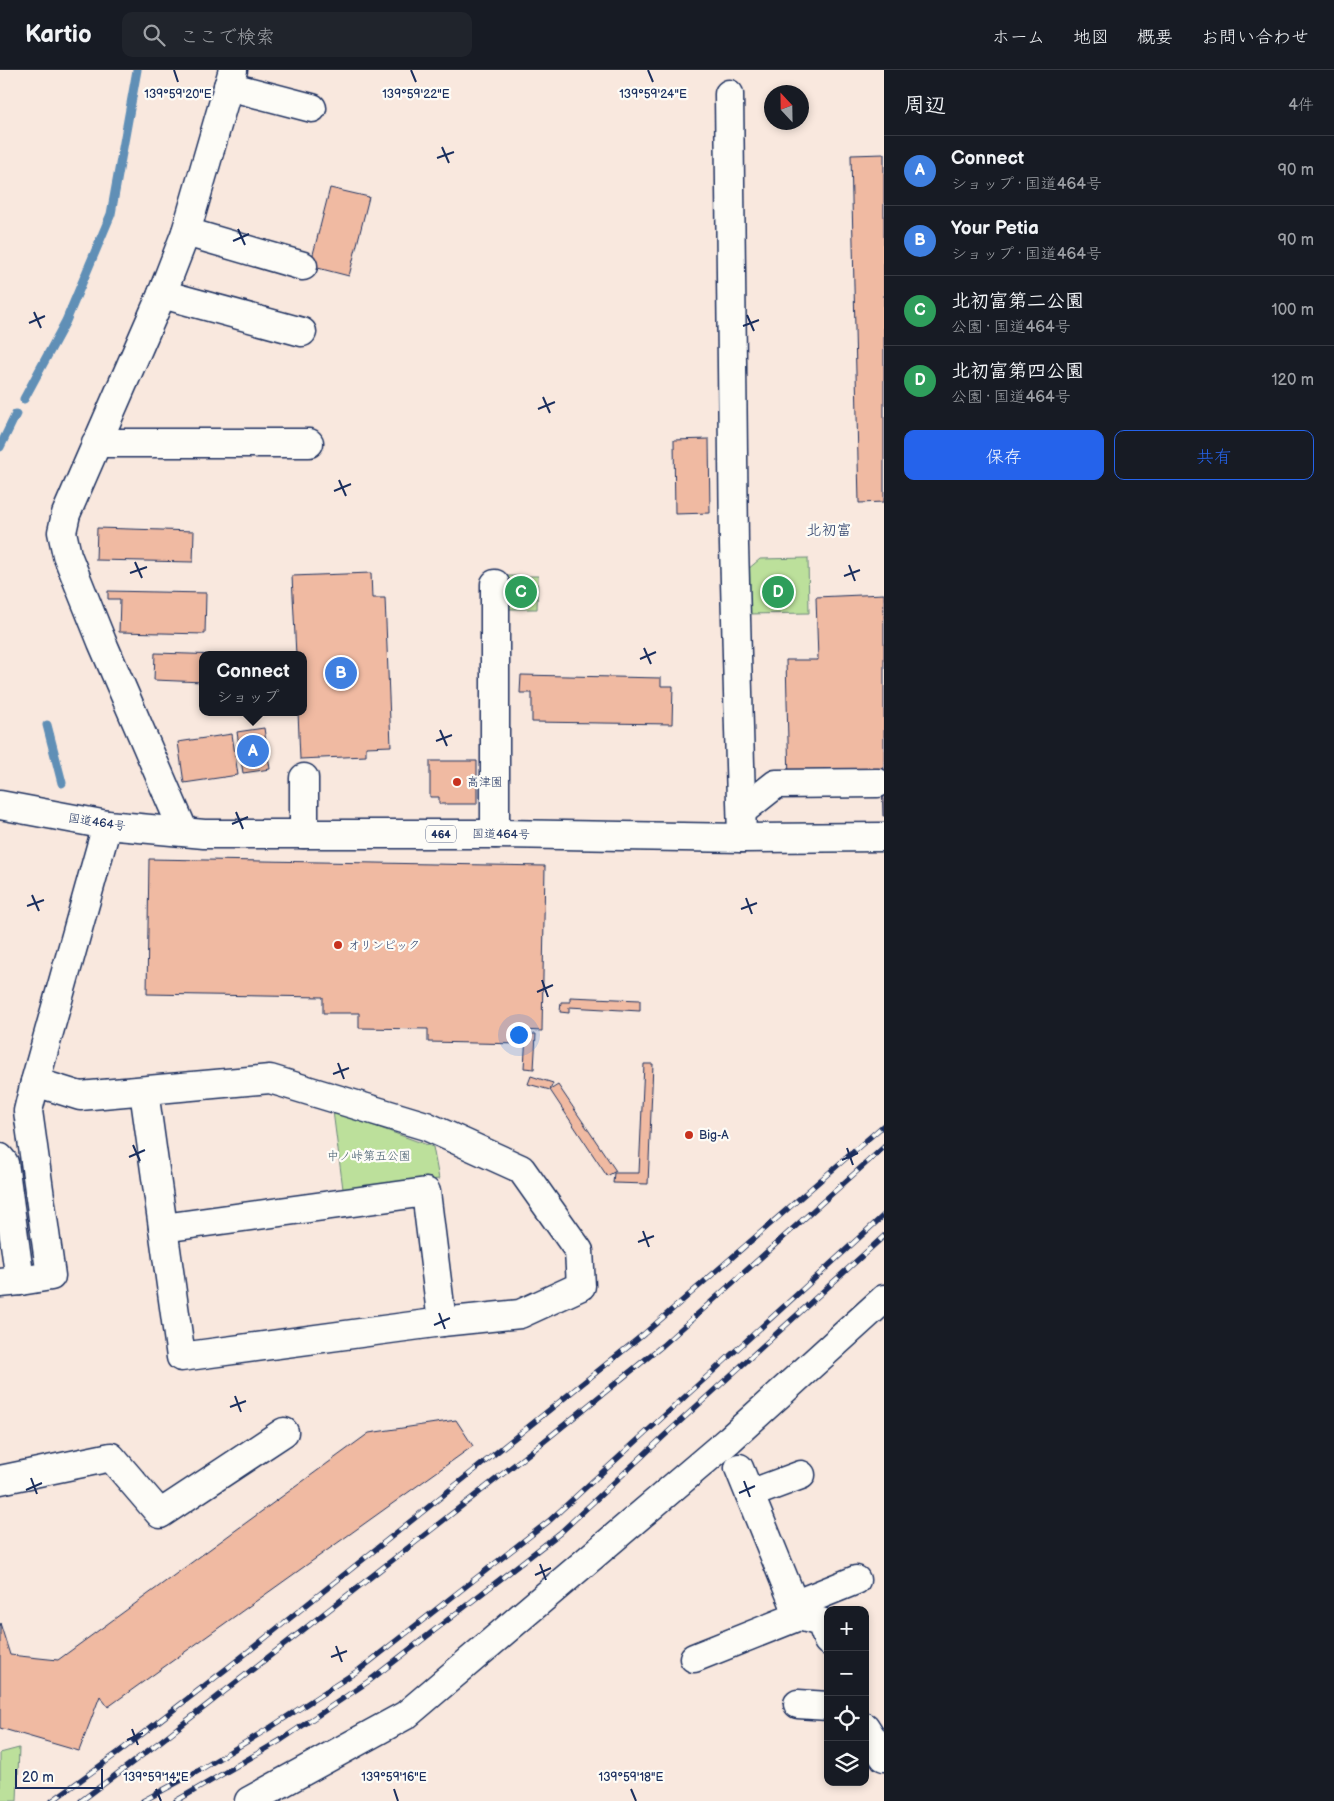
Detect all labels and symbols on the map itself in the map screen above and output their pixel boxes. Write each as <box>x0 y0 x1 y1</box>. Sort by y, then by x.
north arrow <box>764 85 809 130</box>
text: 139°59'20"E <box>144 87 212 102</box>
text: 139°59'22"E <box>382 87 450 102</box>
text: 139°59'24"E <box>619 87 687 102</box>
district label: 北初富 <box>806 521 852 540</box>
pin: C <box>505 573 537 611</box>
pin: D <box>762 573 794 611</box>
pin: B <box>325 654 357 692</box>
pin: A <box>237 732 269 770</box>
place label: 高津園 <box>467 775 503 790</box>
marker: 高津園 <box>451 776 463 788</box>
street label: 国道464号 <box>67 811 127 834</box>
road number: 464 <box>426 826 456 842</box>
street label: 国道464号 <box>472 826 530 843</box>
place label: オリンピック <box>348 938 420 953</box>
marker: オリンピック <box>332 939 344 951</box>
your location <box>506 1022 532 1048</box>
place label: Big-A <box>699 1128 729 1143</box>
marker: Big-A <box>683 1129 695 1141</box>
park label: 中ノ峠第五公園 <box>327 1149 411 1164</box>
scale bar <box>15 1766 102 1789</box>
text: 139°59'14"E <box>123 1770 189 1785</box>
text: 139°59'16"E <box>361 1770 427 1785</box>
text: 139°59'18"E <box>598 1770 664 1785</box>

